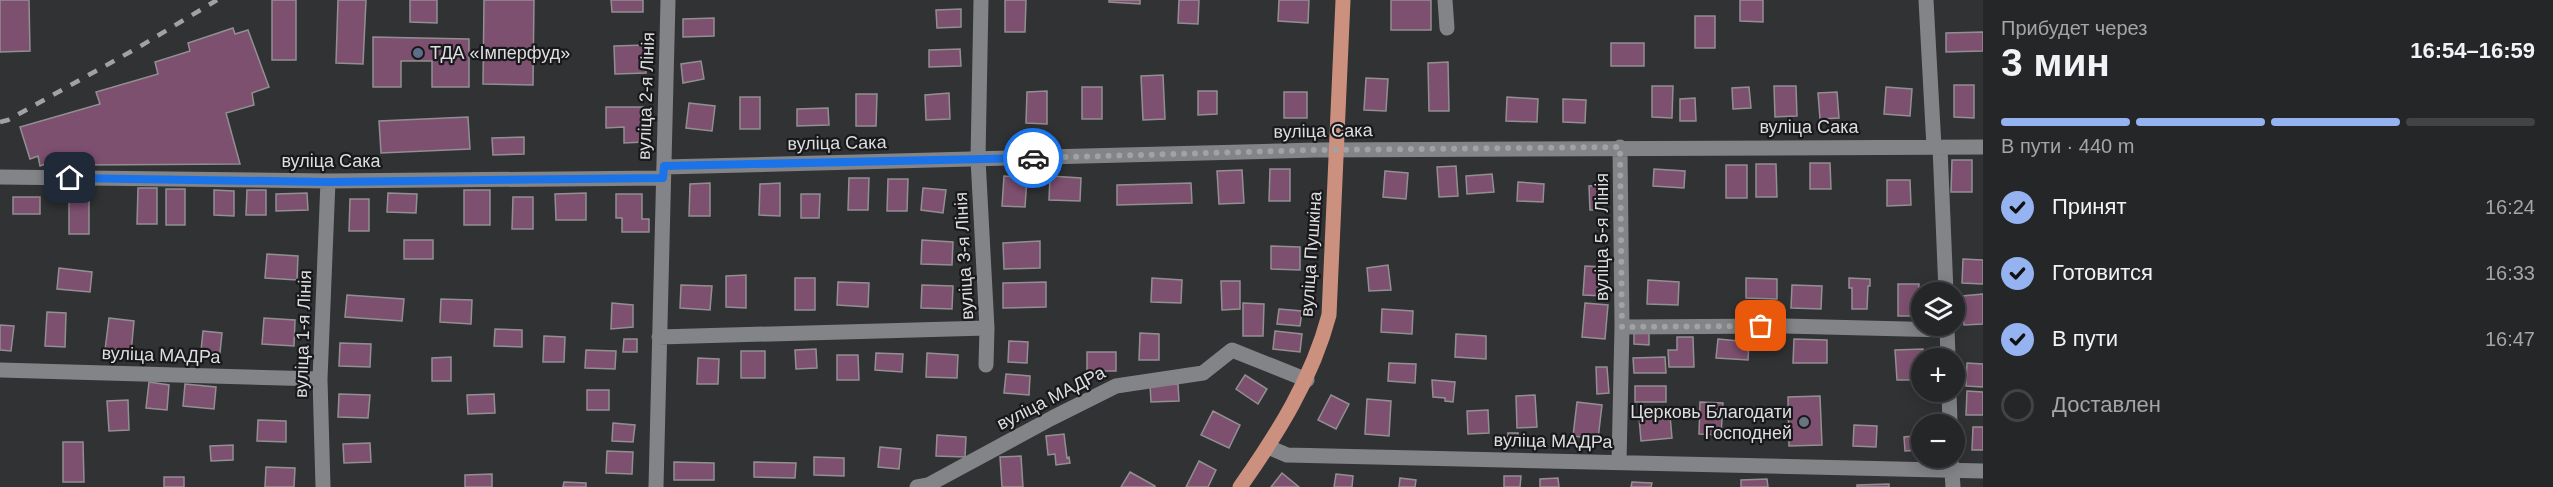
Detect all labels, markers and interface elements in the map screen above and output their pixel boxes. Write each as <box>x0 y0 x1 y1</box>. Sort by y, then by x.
text: Прибудет через <box>2001 17 2147 39</box>
street label: вуліца 2-я Лінія <box>634 32 658 160</box>
text: 16:54–16:59 <box>2410 38 2535 63</box>
text: 3 мин <box>2001 41 2110 84</box>
place label: ТДА «Імперфуд» <box>430 43 570 63</box>
marker: ТДА «Імперфуд» <box>411 46 425 60</box>
street label: вуліца Сака <box>1759 117 1860 137</box>
street label: вуліца Сака <box>1273 120 1374 142</box>
courier <box>1003 128 1063 188</box>
street label: вуліца Сака <box>787 132 888 154</box>
text: В пути · 440 m <box>2001 135 2134 157</box>
icon: car <box>1017 142 1050 175</box>
street label: вуліца Сака <box>281 151 382 171</box>
pin <box>44 152 95 203</box>
icon: home <box>53 161 86 194</box>
street label: вуліца 5-я Лінія <box>1592 173 1612 301</box>
street label: вуліца Пушкіна <box>1297 190 1325 317</box>
icon: check <box>2001 191 2034 224</box>
street label: вуліца 3-я Лінія <box>951 192 977 320</box>
text: Принят <box>2052 194 2126 219</box>
text: 16:24 <box>2485 196 2535 218</box>
icon: check <box>2001 257 2034 290</box>
text: Готовится <box>2052 260 2153 285</box>
text: 16:33 <box>2485 262 2535 284</box>
street label: вуліца 1-я Лінія <box>291 270 315 398</box>
map controls <box>1911 282 1965 468</box>
button: layers <box>1911 282 1965 336</box>
pin <box>1735 300 1786 351</box>
icon: bag <box>1744 309 1777 342</box>
icon: check <box>2001 323 2034 356</box>
text: В пути <box>2052 326 2118 351</box>
text: 16:47 <box>2485 328 2535 350</box>
street label: вуліца МАДРа <box>101 343 222 367</box>
button: + <box>1911 348 1965 402</box>
street label: вуліца МАДРа <box>994 362 1109 434</box>
text: Доставлен <box>2052 392 2161 417</box>
place label: Церковь Благодати Господней <box>1630 402 1792 443</box>
button: − <box>1911 414 1965 468</box>
marker: Церковь Благодати Господней <box>1797 415 1811 429</box>
street label: вуліца МАДРа <box>1493 430 1614 452</box>

